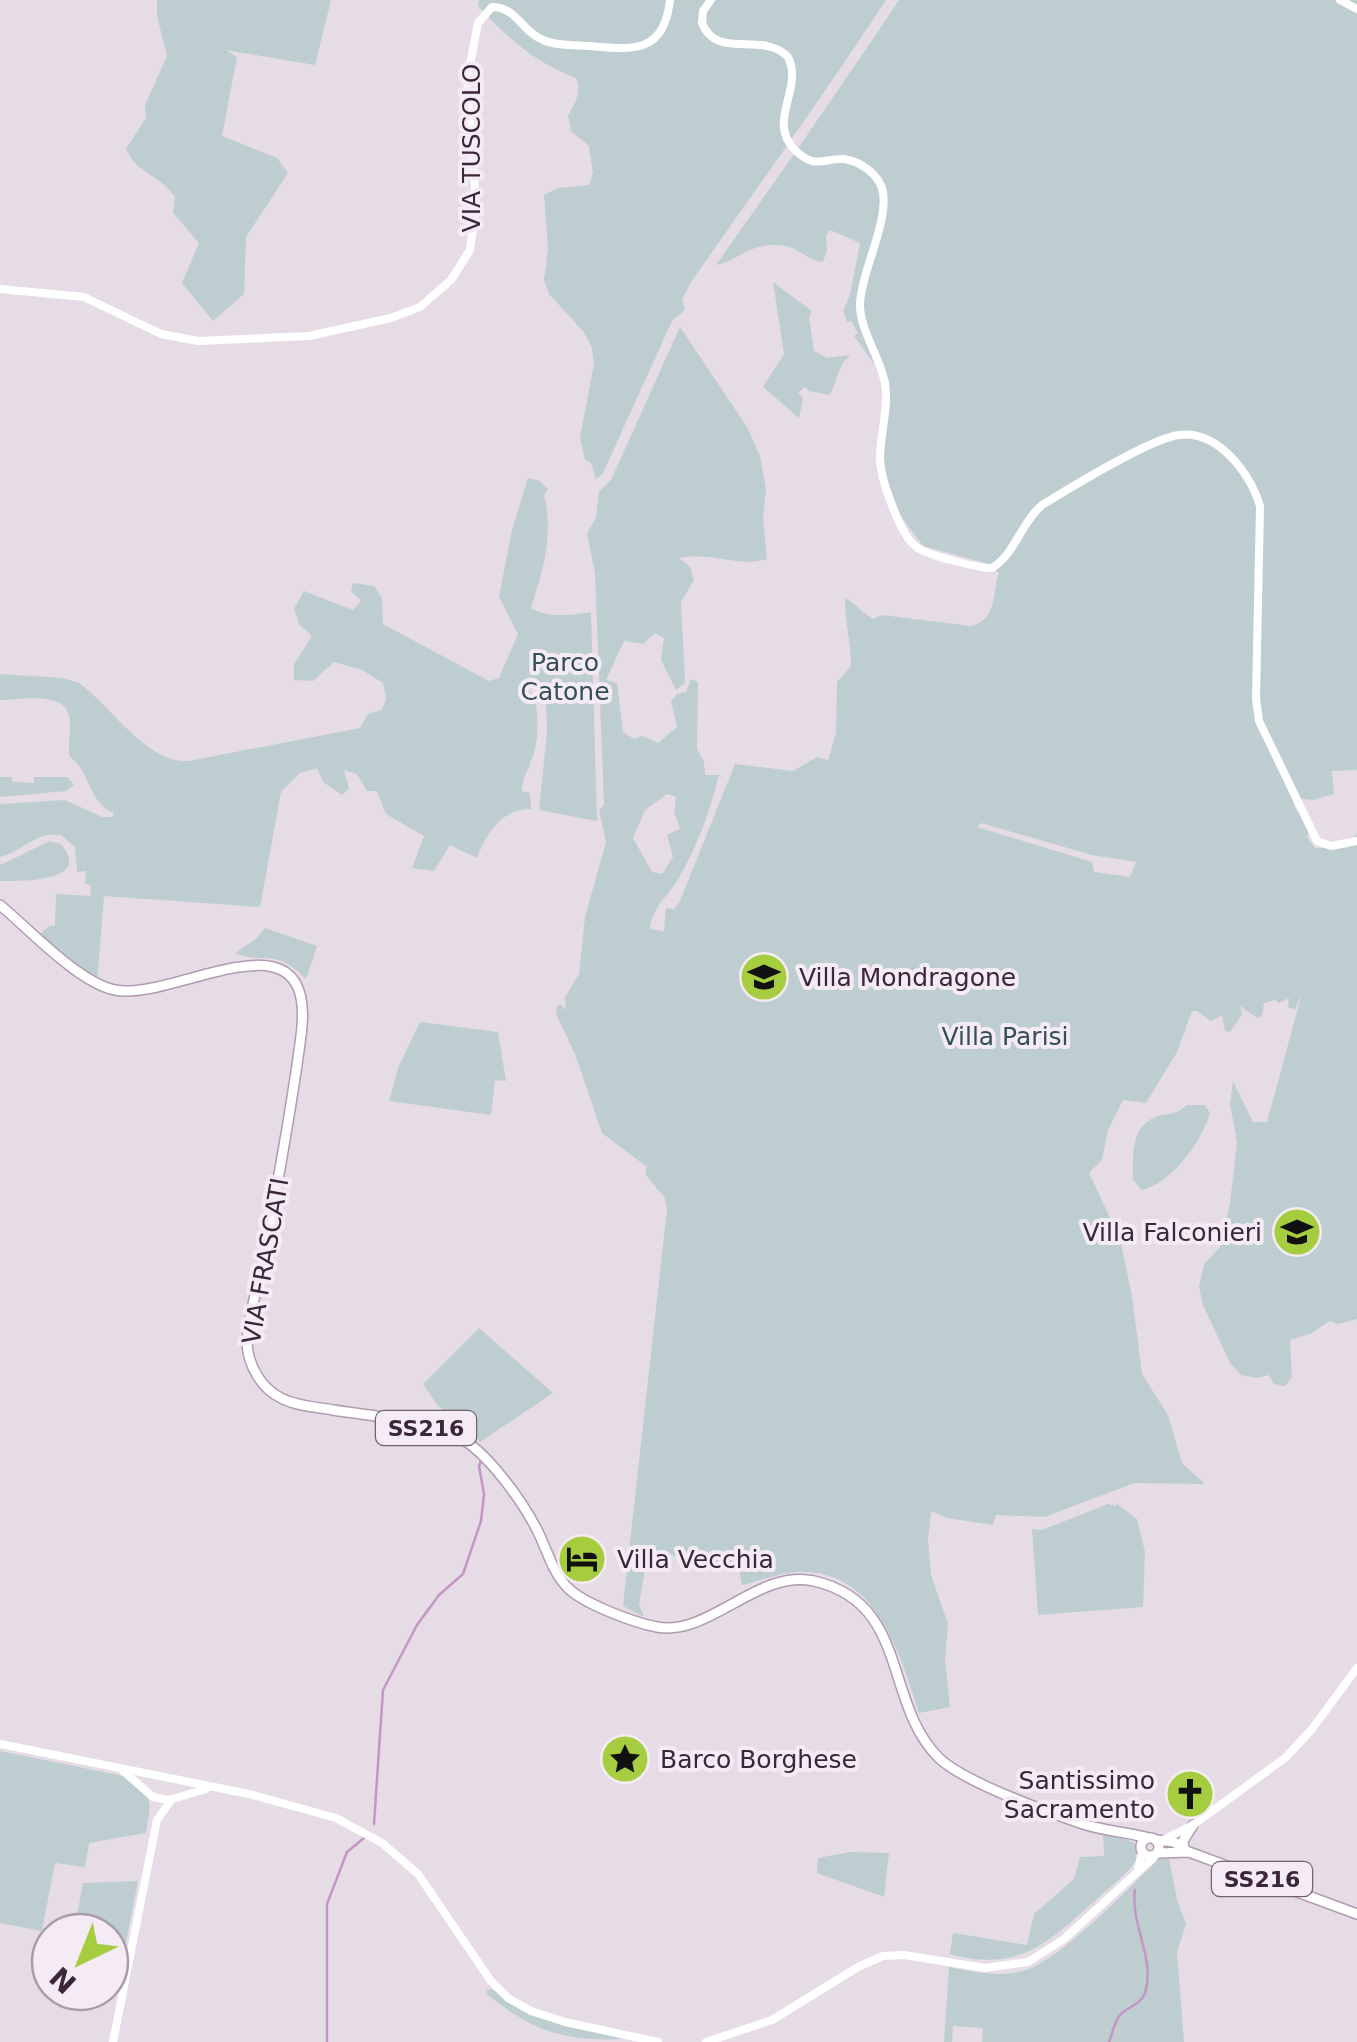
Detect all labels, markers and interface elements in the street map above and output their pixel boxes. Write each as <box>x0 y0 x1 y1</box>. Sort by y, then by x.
street label: VIA TUSCOLO <box>457 64 486 232</box>
park label: Parco Catone <box>520 648 610 706</box>
school or university icon: Villa Mondragone <box>738 951 790 1003</box>
place label: Villa Mondragone <box>799 963 1016 992</box>
park label: Villa Parisi <box>941 1022 1069 1051</box>
street label: VIA FRASCATI <box>237 1176 294 1347</box>
school or university icon: Villa Falconieri <box>1271 1206 1323 1258</box>
place label: Villa Falconieri <box>1083 1218 1262 1247</box>
road number: SS216 <box>376 1411 476 1445</box>
hotel icon: Villa Vecchia <box>556 1533 608 1585</box>
place label: Villa Vecchia <box>617 1545 774 1574</box>
place icon: Barco Borghese <box>599 1733 651 1785</box>
place label: Barco Borghese <box>660 1745 857 1774</box>
place label: Santissimo Sacramento <box>1004 1766 1155 1824</box>
church icon: Santissimo Sacramento <box>1164 1768 1216 1820</box>
road number: SS216 <box>1212 1862 1312 1896</box>
north arrow <box>30 1912 130 2012</box>
text: N <box>43 1960 83 2000</box>

